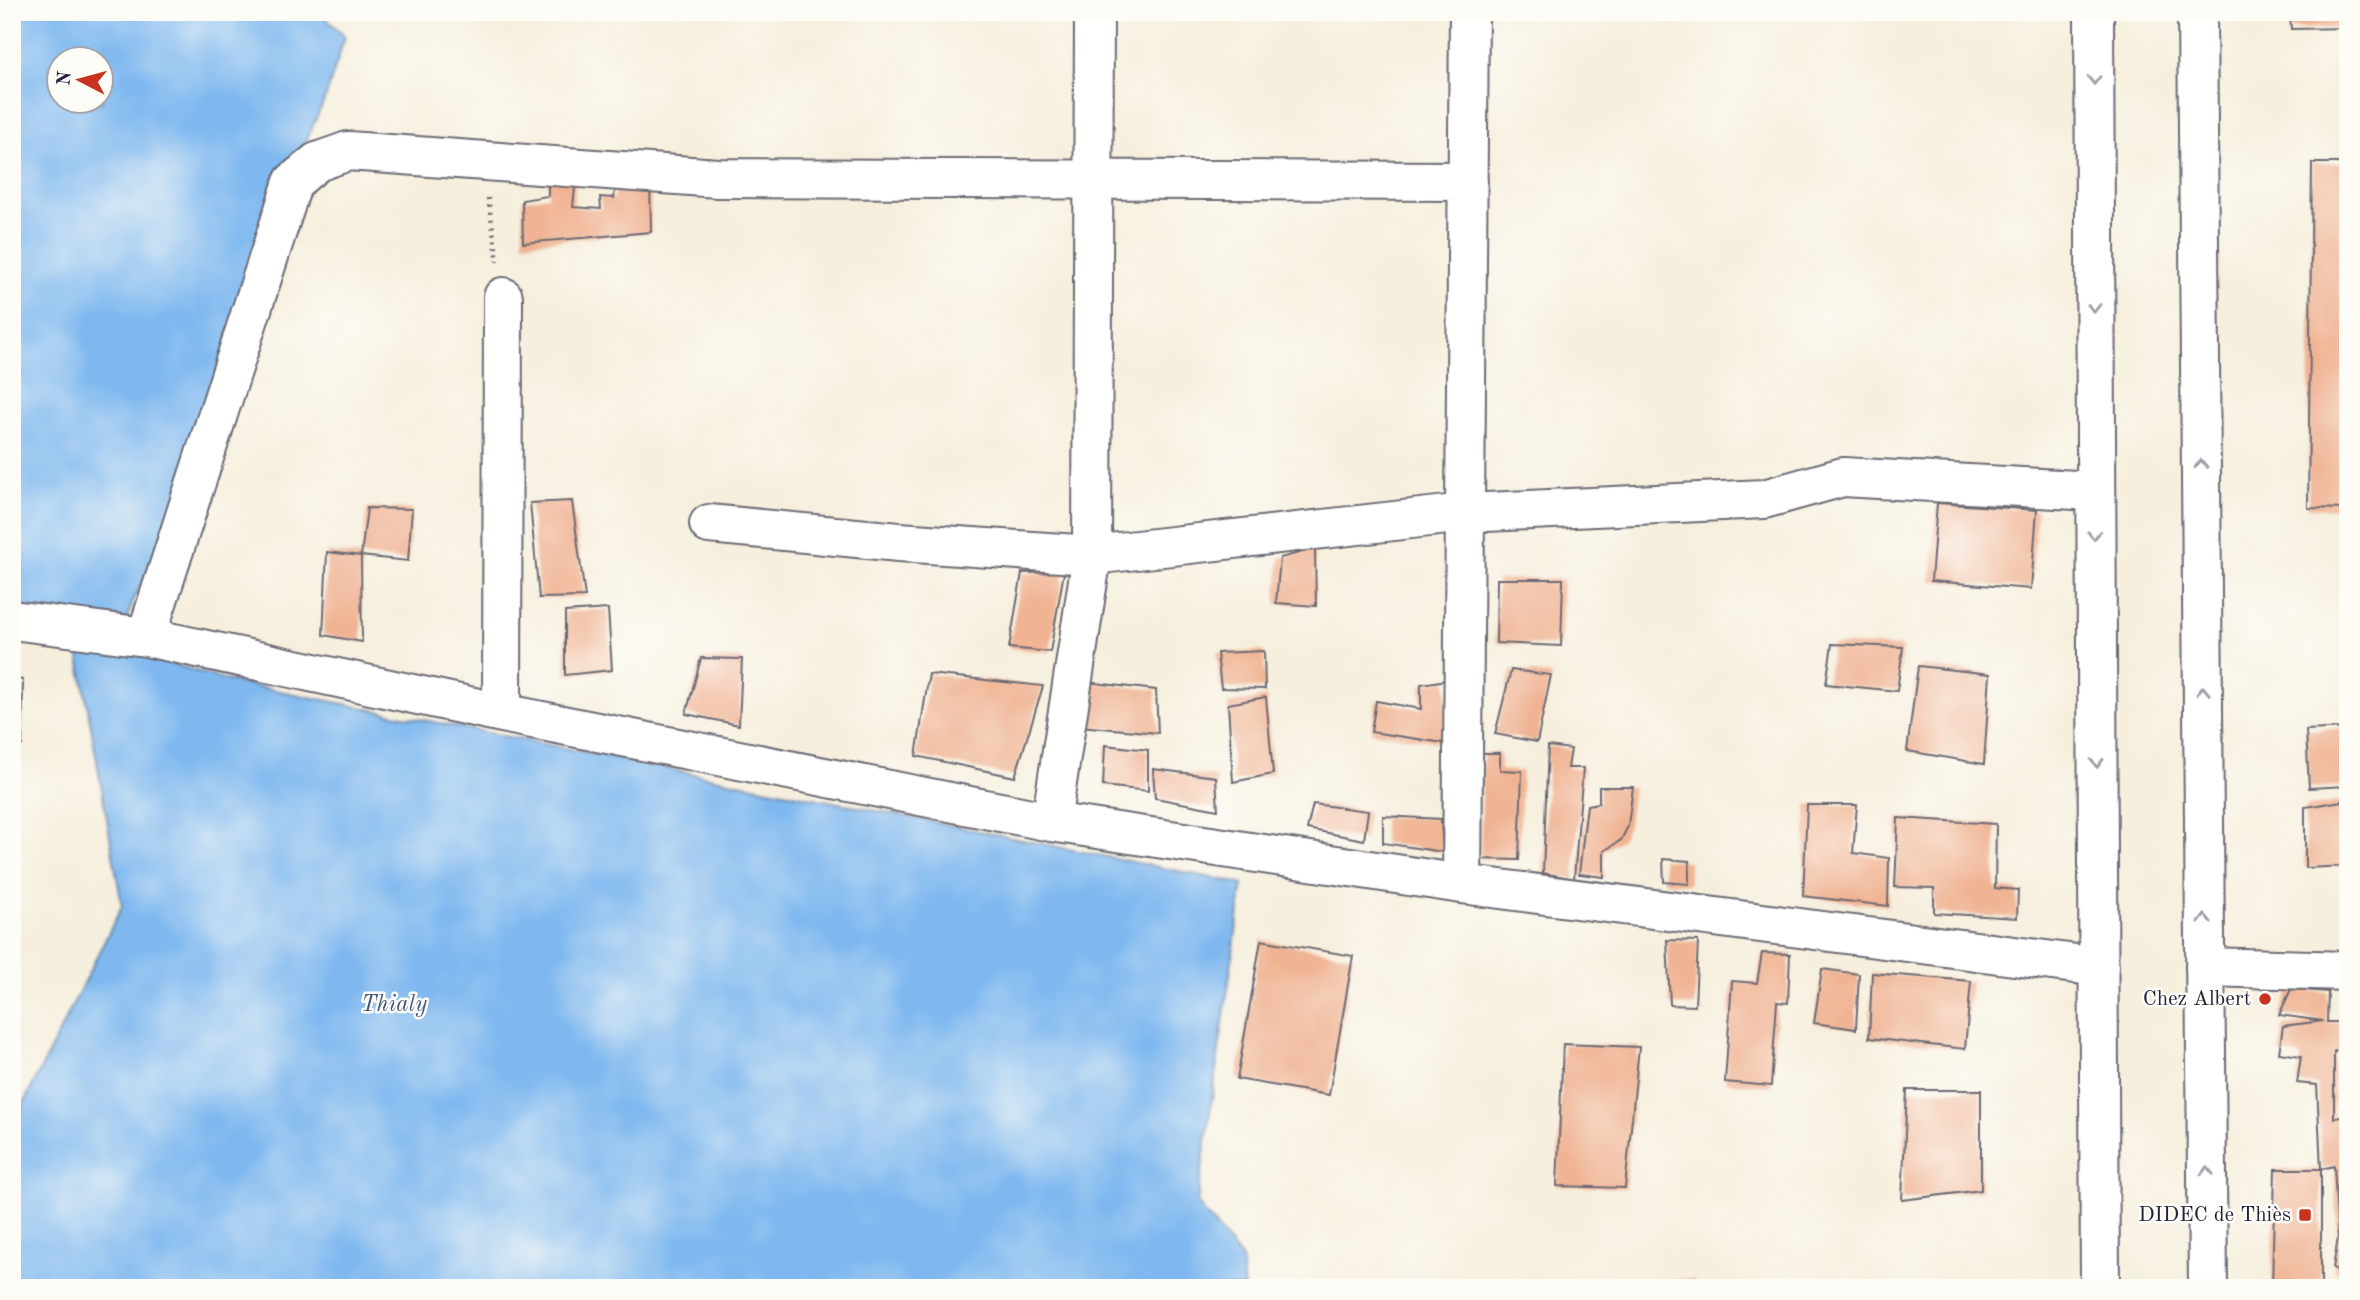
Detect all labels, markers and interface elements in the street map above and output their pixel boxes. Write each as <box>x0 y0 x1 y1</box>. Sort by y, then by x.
north arrow <box>46 46 116 116</box>
text: N <box>55 70 76 87</box>
one-way arrow <box>2086 76 2102 86</box>
one-way arrow <box>2086 303 2102 314</box>
one-way arrow <box>2193 458 2209 468</box>
one-way arrow <box>2086 531 2102 541</box>
one-way arrow <box>2195 685 2211 696</box>
one-way arrow <box>2089 758 2104 769</box>
one-way arrow <box>2197 913 2213 923</box>
place label: Chez Albert <box>2143 989 2251 1010</box>
marker: Chez Albert <box>2257 991 2273 1007</box>
water label: Thialy <box>361 993 427 1017</box>
one-way arrow <box>2199 1165 2215 1175</box>
place label: DIDEC de Thiès <box>2138 1205 2291 1226</box>
marker: DIDEC de Thiès <box>2297 1207 2313 1223</box>

